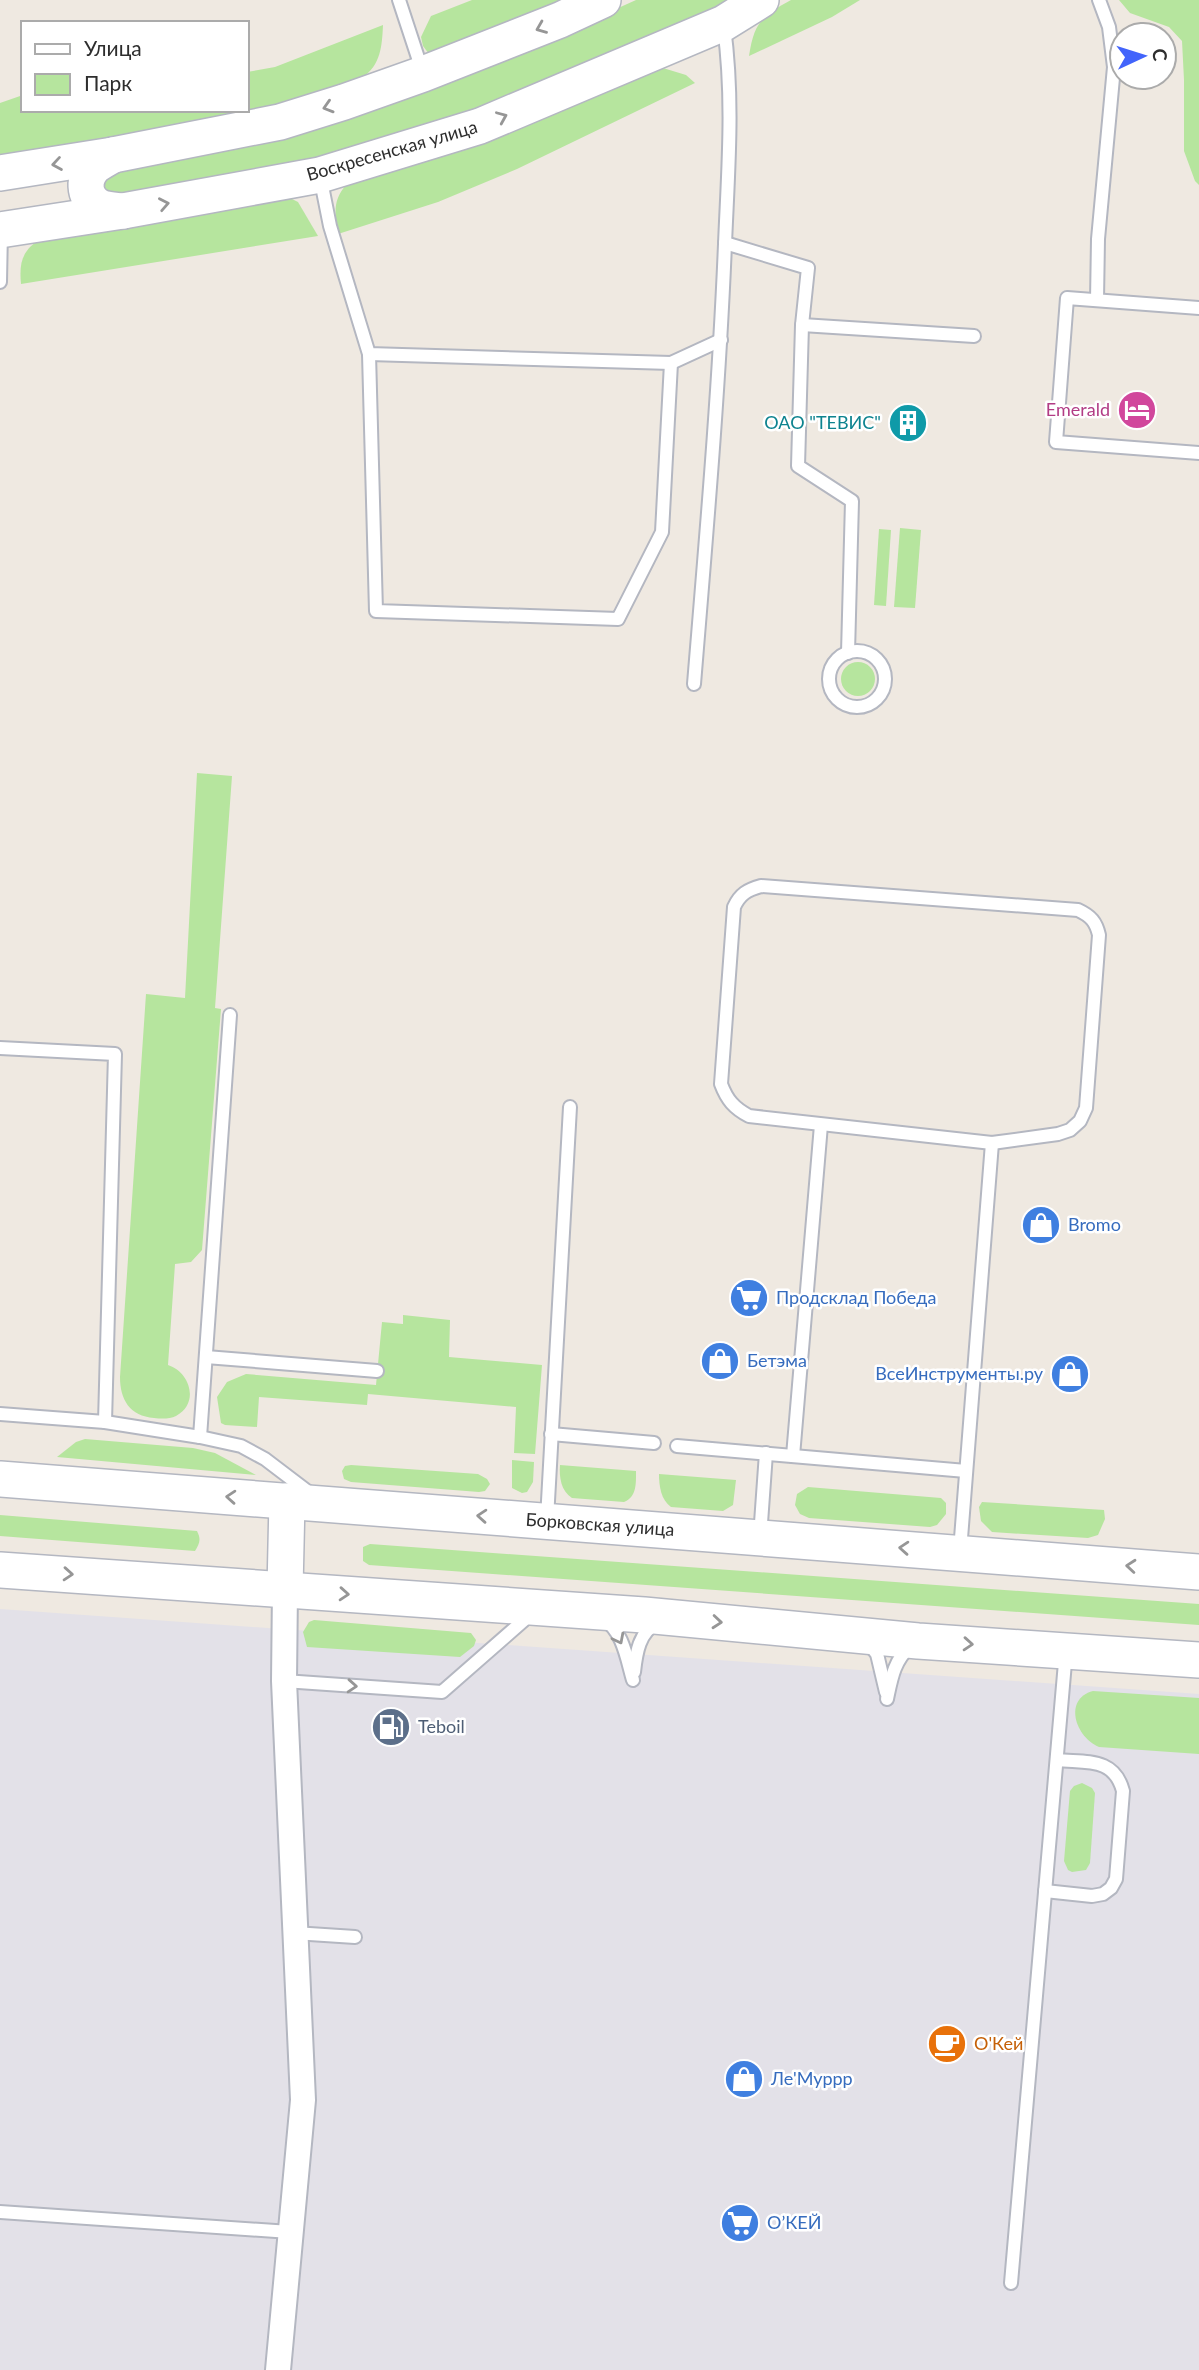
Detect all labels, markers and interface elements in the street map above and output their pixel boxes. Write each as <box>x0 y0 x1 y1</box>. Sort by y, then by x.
one-way arrow <box>535 19 547 33</box>
legend <box>21 21 248 112</box>
north arrow <box>1108 21 1178 91</box>
text: Улица <box>84 35 142 60</box>
text: С <box>1149 48 1172 62</box>
text: Парк <box>84 70 132 95</box>
one-way arrow <box>322 99 334 114</box>
one-way arrow <box>496 111 508 125</box>
street label: Воскресенская улица <box>304 115 480 185</box>
one-way arrow <box>51 156 63 171</box>
one-way arrow <box>158 197 170 212</box>
hotel icon: Emerald <box>1116 389 1158 431</box>
place label: Emerald <box>1046 398 1110 420</box>
building icon: ОАО "ТЕВИС" <box>887 402 929 444</box>
place label: ОАО "ТЕВИС" <box>764 411 881 433</box>
shop icon: Bromo <box>1020 1204 1062 1246</box>
place label: Bromo <box>1068 1213 1121 1235</box>
supermarket icon: Продсклад Победа <box>728 1277 770 1319</box>
place label: Продсклад Победа <box>776 1286 936 1308</box>
shop icon: Бетэма <box>699 1340 741 1382</box>
place label: Бетэма <box>747 1349 807 1371</box>
shop icon: ВсеИнструменты.ру <box>1049 1353 1091 1395</box>
place label: ВсеИнструменты.ру <box>875 1362 1044 1384</box>
one-way arrow <box>225 1490 236 1505</box>
street label: Борковская улица <box>525 1508 675 1540</box>
one-way arrow <box>476 1509 487 1524</box>
one-way arrow <box>898 1541 909 1556</box>
one-way arrow <box>1125 1559 1136 1574</box>
one-way arrow <box>63 1566 74 1581</box>
one-way arrow <box>339 1586 350 1601</box>
one-way arrow <box>712 1614 723 1629</box>
one-way arrow <box>610 1632 624 1644</box>
one-way arrow <box>963 1637 974 1652</box>
one-way arrow <box>347 1678 358 1693</box>
fuel station icon: Teboil <box>370 1706 412 1748</box>
place label: Teboil <box>418 1715 465 1737</box>
cafe icon: О'Кей <box>926 2023 968 2065</box>
place label: О'Кей <box>974 2032 1023 2054</box>
shop icon: Ле'Муррр <box>723 2058 765 2100</box>
place label: Ле'Муррр <box>770 2067 853 2089</box>
supermarket icon: О’КЕЙ <box>719 2202 761 2244</box>
place label: О’КЕЙ <box>767 2211 821 2233</box>

